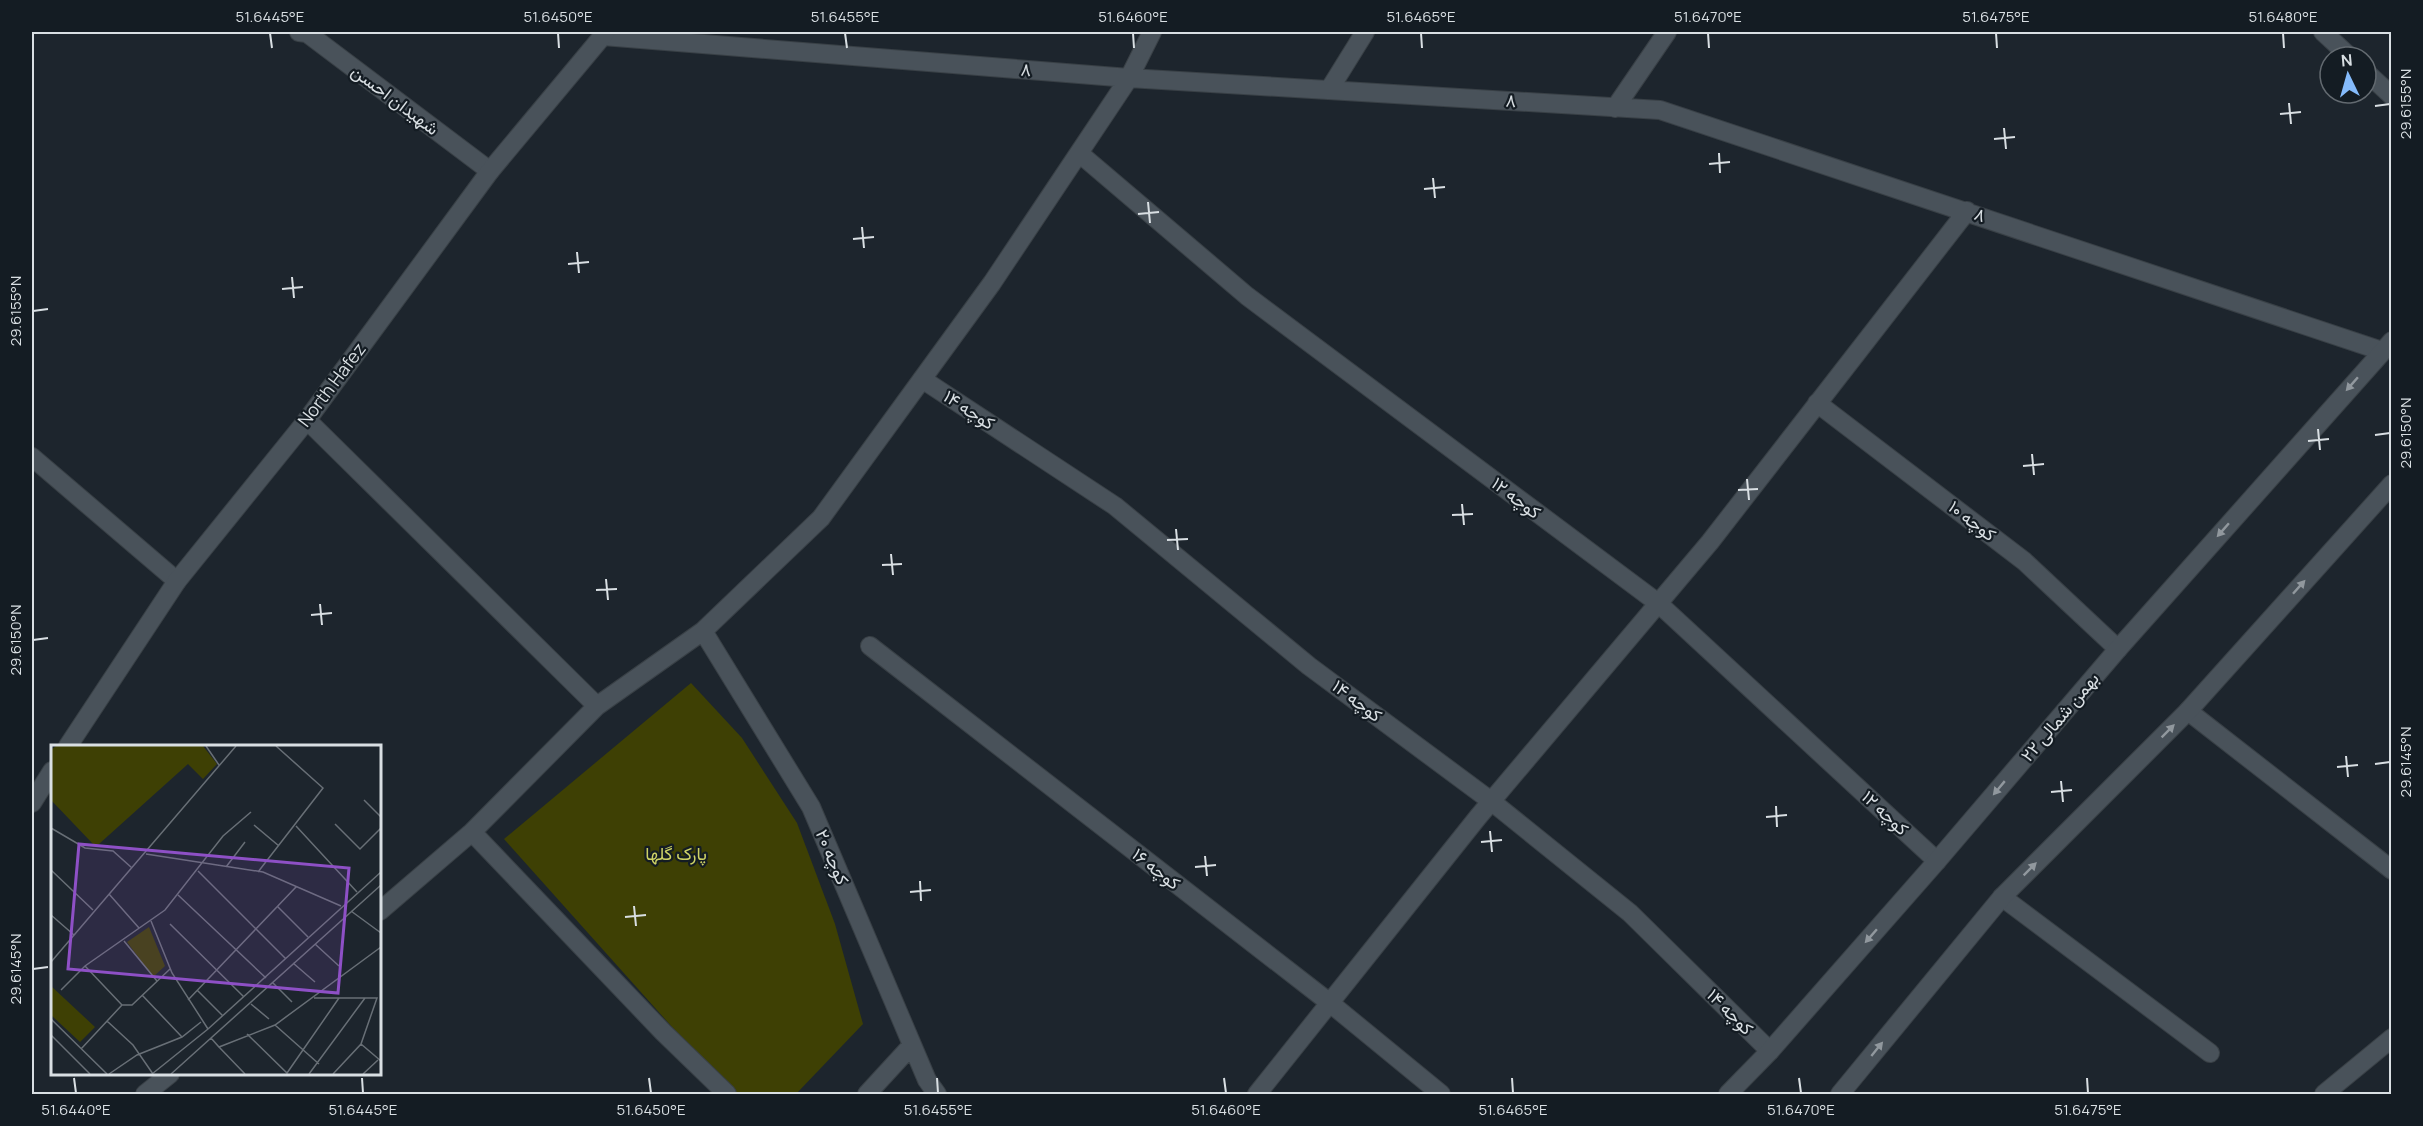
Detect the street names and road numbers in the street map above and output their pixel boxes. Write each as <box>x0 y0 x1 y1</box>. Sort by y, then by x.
street label: ۸ <box>1020 57 1032 81</box>
street label: شهیدان احسن <box>347 58 444 140</box>
street label: ۸ <box>1505 88 1517 112</box>
street label: ۸ <box>1971 201 1989 227</box>
street label: North Hafez <box>292 338 371 431</box>
street label: کوچه ۱۴ <box>939 384 1000 435</box>
street label: کوچه ۱۲ <box>1487 471 1546 524</box>
street label: کوچه ۱۰ <box>1943 494 2001 547</box>
street label: ۲۲ بهمن شمالی <box>2015 667 2104 766</box>
street label: کوچه ۱۴ <box>1327 674 1387 728</box>
street label: کوچه ۱۲ <box>1856 785 1914 841</box>
street label: کوچه ۲۰ <box>810 825 855 888</box>
street label: کوچه ۱۶ <box>1127 842 1186 895</box>
street label: کوچه ۱۴ <box>1702 983 1759 1040</box>

